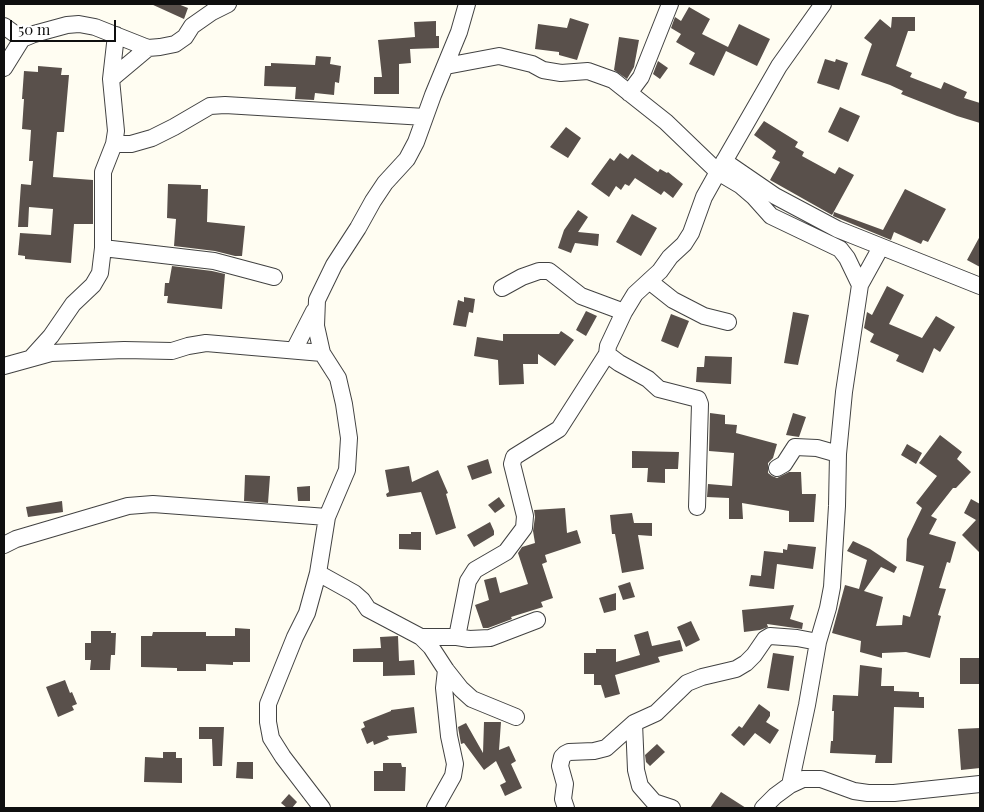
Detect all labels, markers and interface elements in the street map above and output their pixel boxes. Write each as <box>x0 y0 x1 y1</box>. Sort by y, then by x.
scale bar <box>12 10 119 42</box>
text: 50 m <box>18 19 50 39</box>

